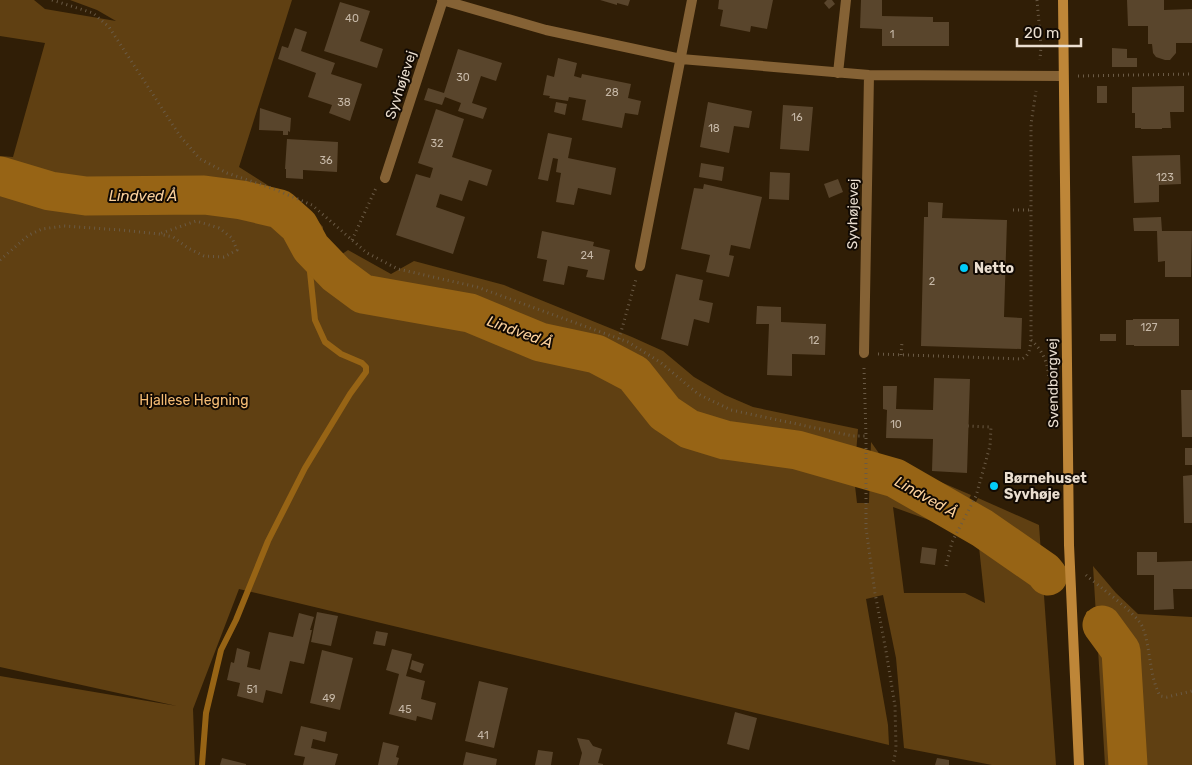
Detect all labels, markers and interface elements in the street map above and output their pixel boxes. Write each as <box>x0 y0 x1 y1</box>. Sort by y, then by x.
house number: 40 <box>345 12 359 25</box>
scale bar <box>1017 15 1081 47</box>
text: 20 m <box>1024 24 1059 42</box>
house number: 1 <box>890 28 894 41</box>
street label: Syvhøjevej <box>382 49 420 121</box>
house number: 30 <box>456 71 470 84</box>
house number: 28 <box>605 86 619 99</box>
house number: 38 <box>337 96 351 109</box>
house number: 16 <box>791 111 803 124</box>
house number: 18 <box>708 122 720 135</box>
house number: 32 <box>430 137 444 150</box>
house number: 36 <box>319 154 333 167</box>
house number: 123 <box>1156 171 1174 184</box>
street label: Syvhøjevej <box>844 178 862 250</box>
water label: Lindved Å <box>109 187 177 205</box>
house number: 24 <box>580 249 594 262</box>
place label: Netto <box>974 260 1014 277</box>
marker: Netto <box>958 262 970 274</box>
house number: 2 <box>929 275 935 288</box>
water label: Lindved Å <box>485 312 555 352</box>
house number: 127 <box>1141 321 1158 334</box>
house number: 12 <box>808 334 820 347</box>
street label: Svendborgvej <box>1044 338 1062 428</box>
park label: Hjallese Hegning <box>139 392 249 409</box>
house number: 10 <box>890 418 902 431</box>
place label: Børnehuset Syvhøje <box>1004 470 1087 503</box>
water label: Lindved Å <box>892 472 960 522</box>
marker: Børnehuset Syvhøje <box>988 480 1000 492</box>
house number: 51 <box>246 683 258 696</box>
house number: 49 <box>322 692 336 705</box>
house number: 45 <box>398 703 412 716</box>
house number: 41 <box>477 729 489 742</box>

